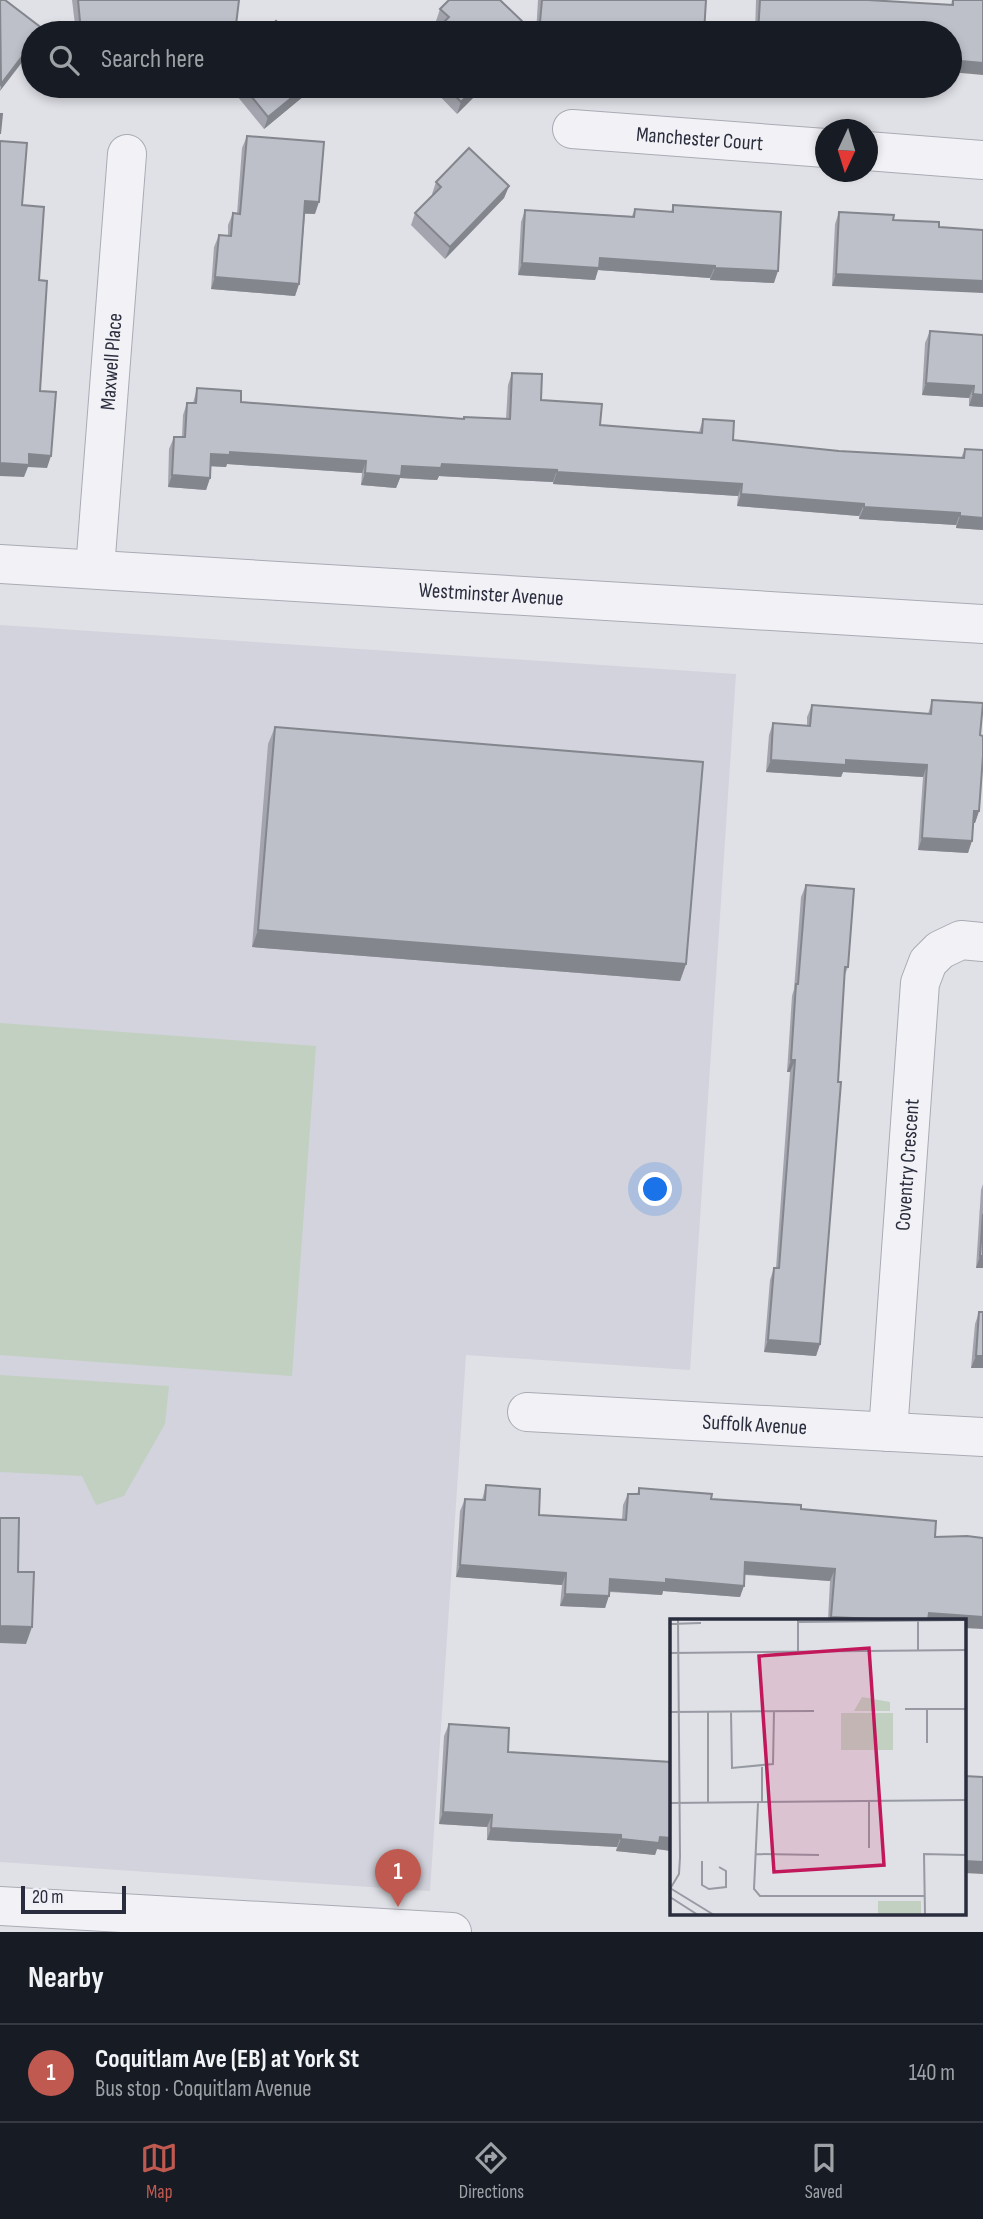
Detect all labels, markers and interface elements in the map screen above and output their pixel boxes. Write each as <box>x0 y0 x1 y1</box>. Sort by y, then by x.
search box <box>21 21 962 98</box>
icon: search <box>45 41 83 79</box>
text: Search here <box>101 44 204 75</box>
north arrow <box>815 119 878 182</box>
street label: Manchester Court <box>635 122 764 156</box>
street label: Maxwell Place <box>95 312 128 411</box>
street label: Westminster Avenue <box>418 578 564 611</box>
street label: Coventry Crescent <box>890 1098 925 1232</box>
your location <box>638 1172 672 1206</box>
street label: Suffolk Avenue <box>702 1410 808 1440</box>
inset map <box>670 1619 965 1914</box>
pin: 1 <box>375 1849 421 1907</box>
scale bar <box>21 1883 126 1915</box>
text: 20 m <box>32 1886 64 1909</box>
text: Nearby <box>28 1960 104 1996</box>
text: Coquitlam Ave (EB) at York St <box>95 2044 359 2075</box>
text: 1 <box>46 2059 56 2087</box>
text: 140 m <box>909 2059 955 2087</box>
text: Bus stop · Coquitlam Avenue <box>95 2075 312 2103</box>
tab: Map <box>140 2139 178 2204</box>
tab: Directions <box>459 2139 524 2204</box>
tab: Saved <box>805 2139 843 2204</box>

